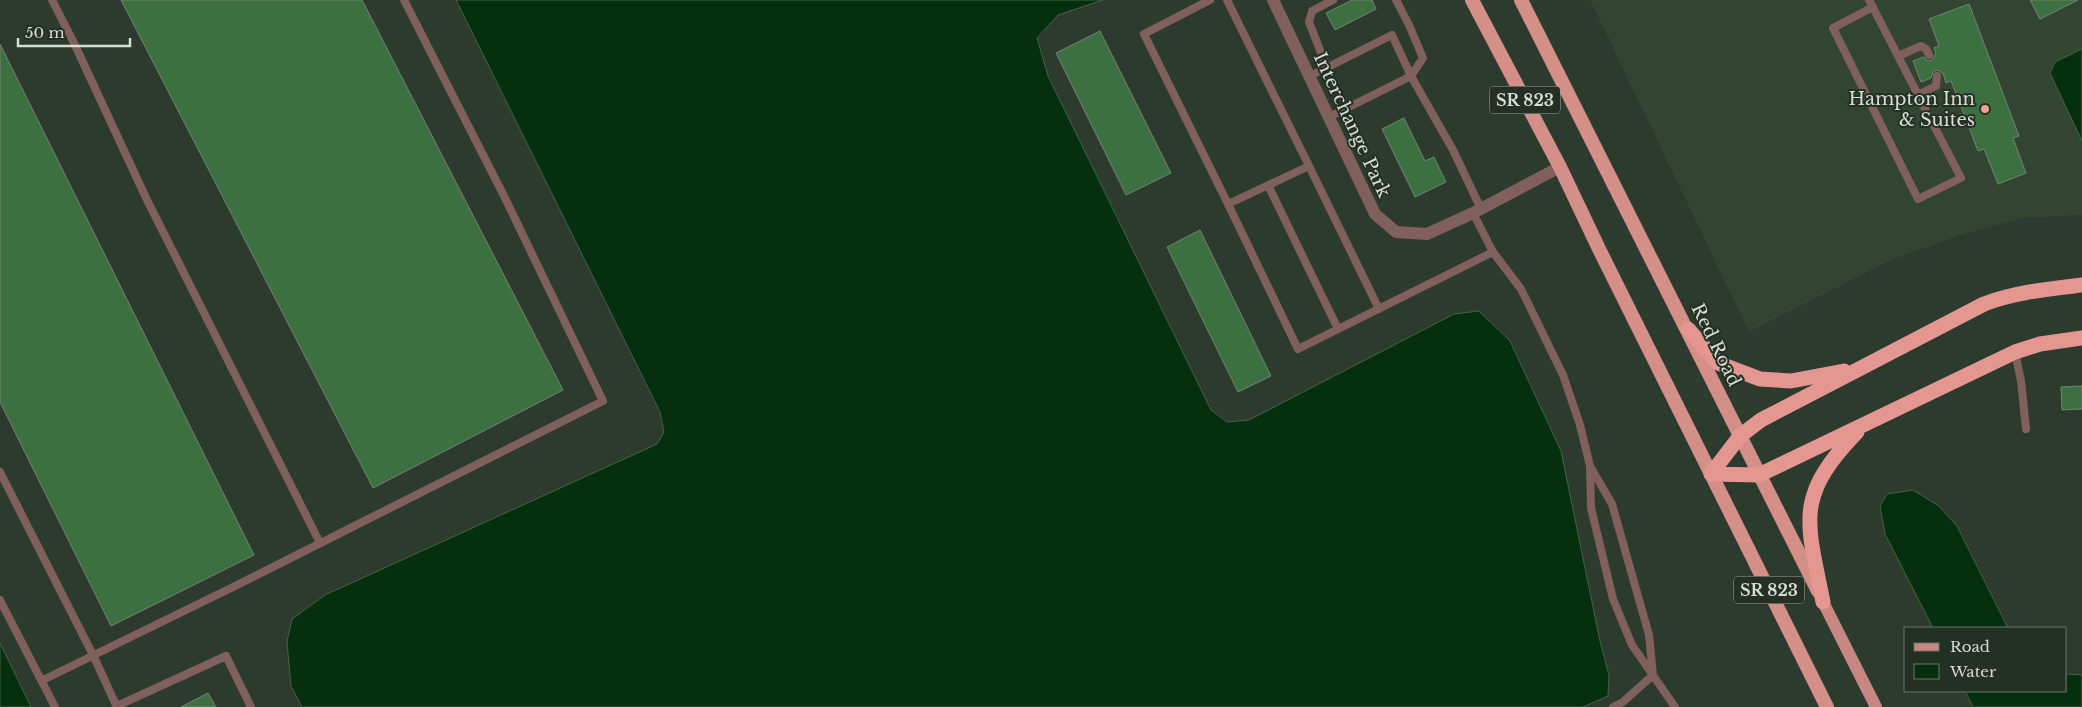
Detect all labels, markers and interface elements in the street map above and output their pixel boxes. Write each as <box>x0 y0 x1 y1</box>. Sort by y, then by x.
scale bar <box>18 15 130 47</box>
text: 50 m <box>25 23 65 42</box>
street label: Interchange Park <box>1309 49 1395 201</box>
road number: SR 823 <box>1490 86 1560 114</box>
place label: Hampton Inn & Suites <box>1848 88 1975 131</box>
marker: Hampton Inn & Suites <box>1979 103 1991 115</box>
street label: Red Road <box>1686 300 1746 390</box>
road number: SR 823 <box>1734 576 1804 604</box>
legend <box>1904 627 2067 692</box>
text: Road <box>1950 637 1990 656</box>
text: Water <box>1949 662 1997 681</box>

